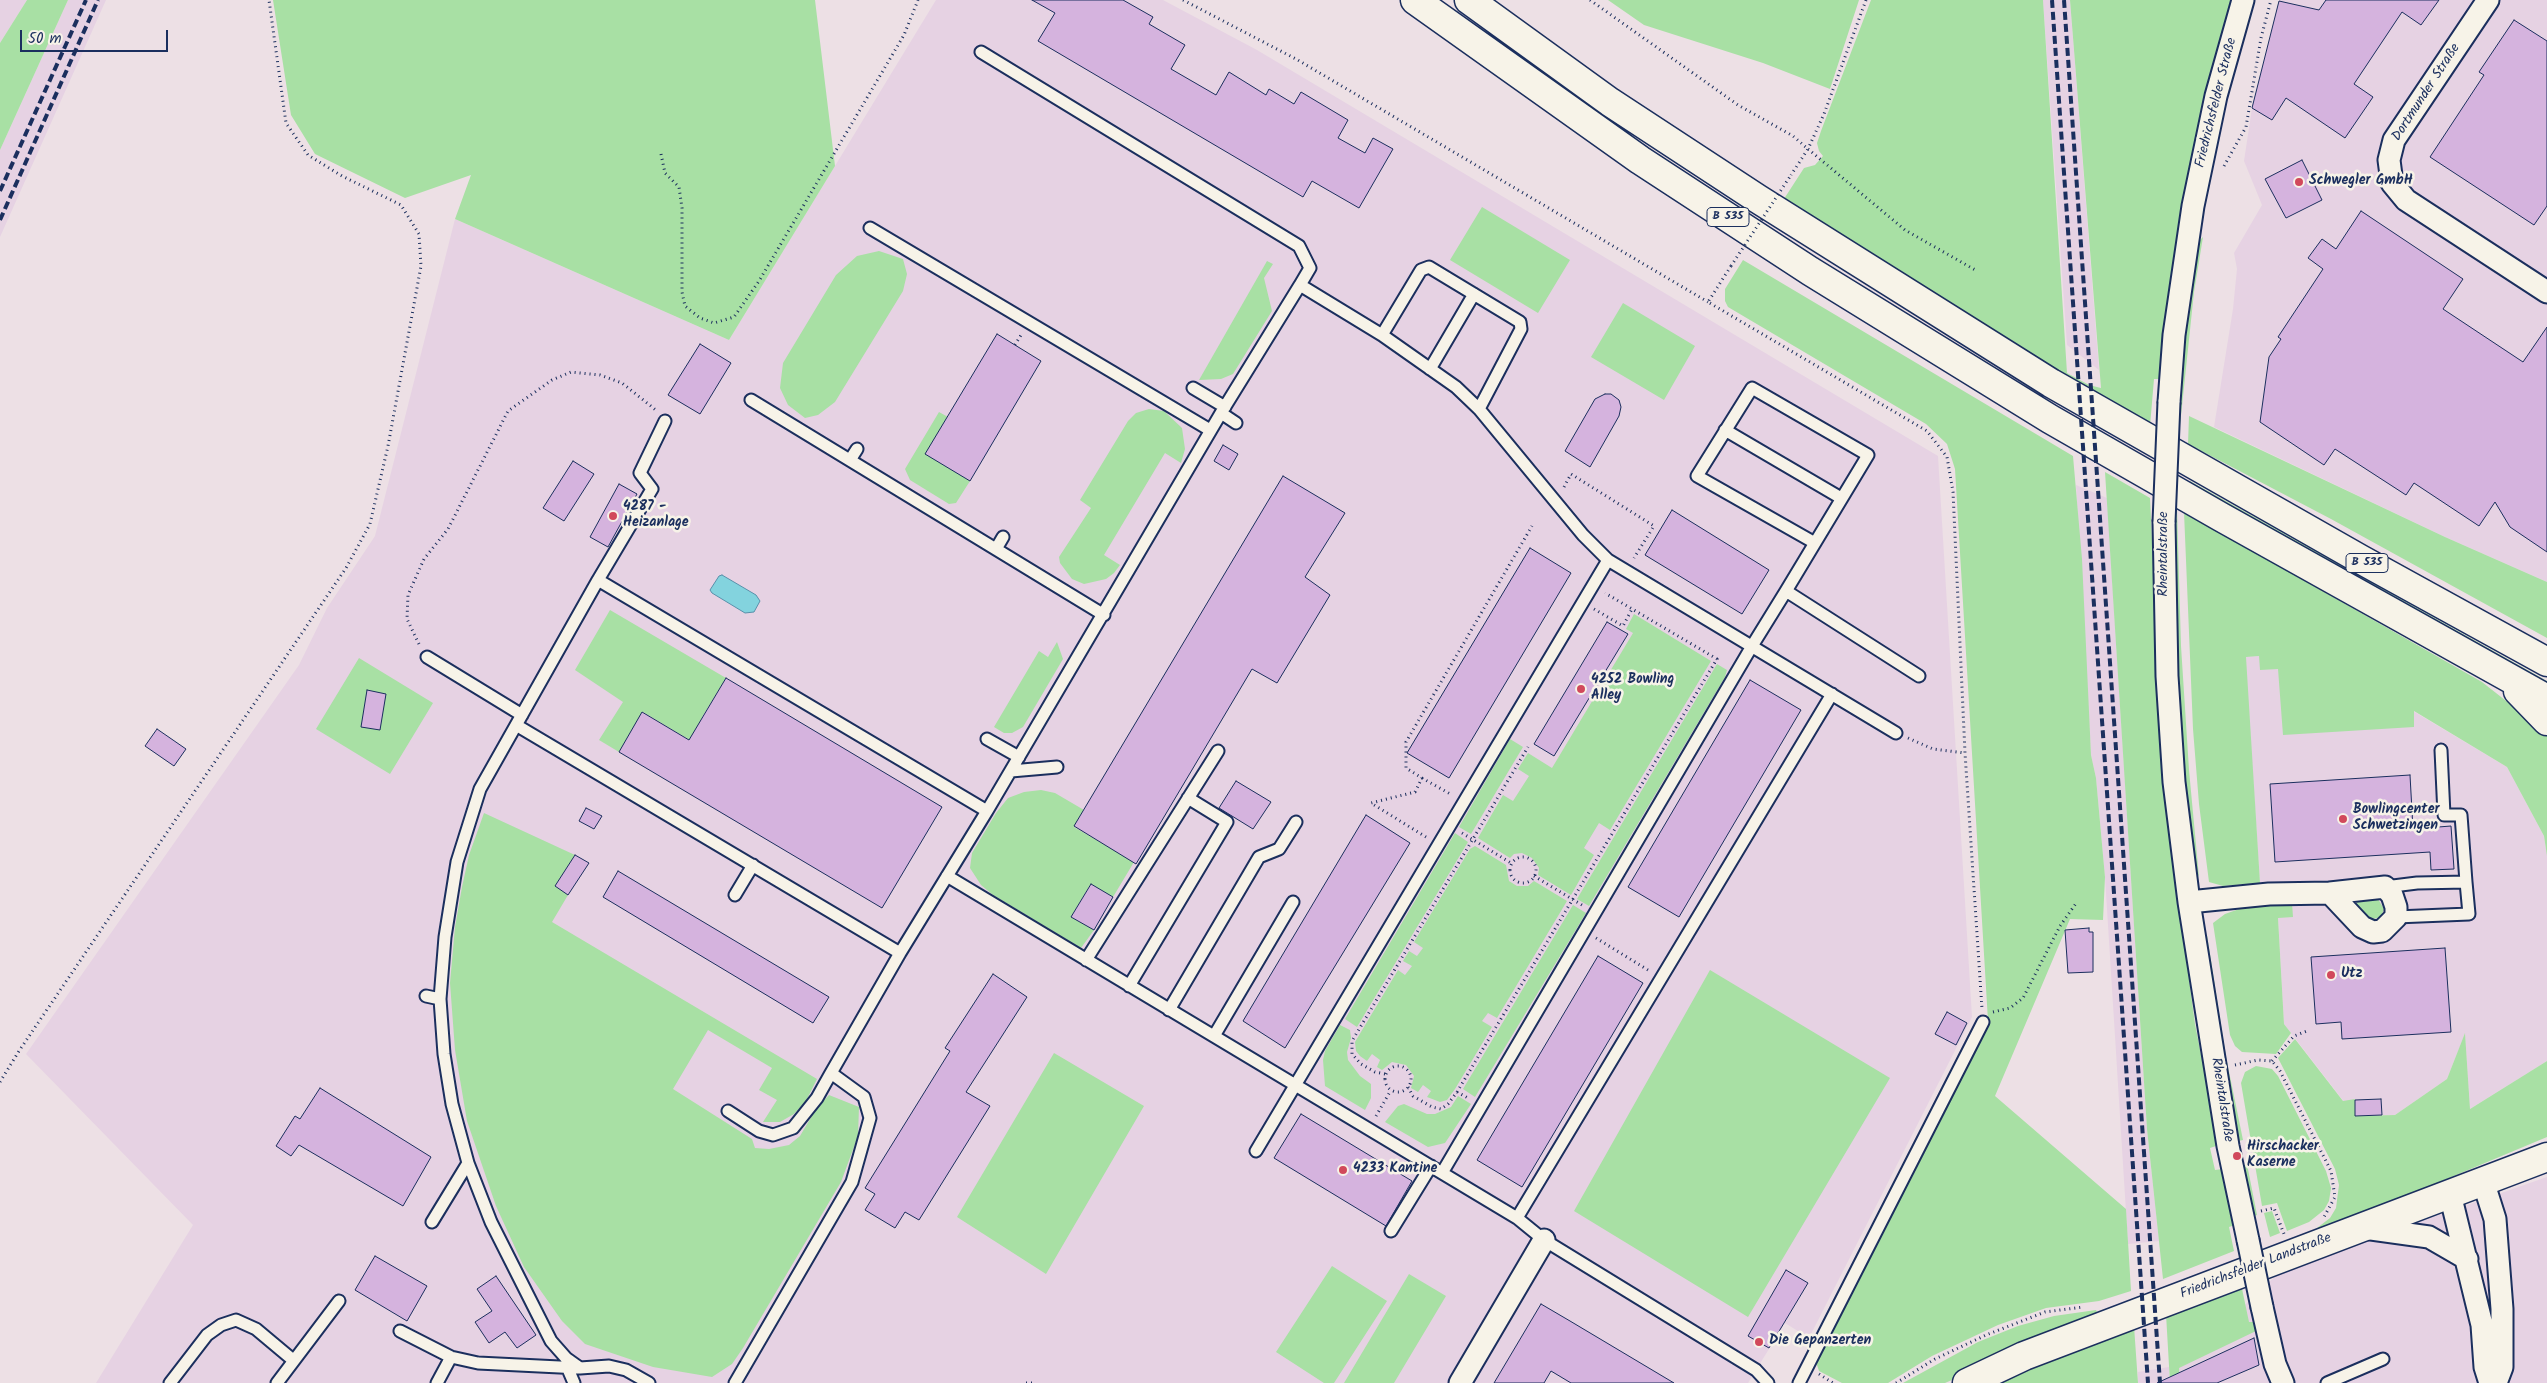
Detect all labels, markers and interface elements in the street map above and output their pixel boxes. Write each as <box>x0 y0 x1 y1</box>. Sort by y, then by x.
scale bar <box>22 20 170 52</box>
text: 50 m <box>28 27 62 51</box>
street label: Friedrichsfelder Straße <box>2193 36 2241 170</box>
street label: Dortmunder Straße <box>2389 41 2465 145</box>
place label: Schwegler GmbH <box>2309 174 2413 190</box>
marker: Schwegler GmbH <box>2293 176 2305 188</box>
road number: B 535 <box>1707 208 1749 226</box>
place label: 4287 - Heizanlage <box>623 500 689 532</box>
marker: 4287 - Heizanlage <box>607 510 619 522</box>
street label: Rheintalstraße <box>2157 511 2173 597</box>
road number: B 535 <box>2346 554 2388 572</box>
place label: 4252 Bowling Alley <box>1591 673 1674 706</box>
marker: 4252 Bowling Alley <box>1575 683 1587 695</box>
place label: Bowlingcenter Schwetzingen <box>2353 803 2440 836</box>
marker: Bowlingcenter Schwetzingen <box>2337 813 2349 825</box>
place label: Utz <box>2341 967 2362 983</box>
marker: Utz <box>2325 969 2337 981</box>
street label: Rheintalstraße <box>2206 1057 2236 1143</box>
place label: Hirschacker Kaserne <box>2247 1140 2319 1172</box>
marker: Hirschacker Kaserne <box>2231 1150 2243 1162</box>
place label: 4233 Kantine <box>1353 1162 1437 1178</box>
marker: 4233 Kantine <box>1337 1164 1349 1176</box>
street label: Friedrichsfelder Landstraße <box>2178 1230 2334 1304</box>
place label: Die Gepanzerten <box>1769 1334 1871 1350</box>
marker: Die Gepanzerten <box>1753 1336 1765 1348</box>

